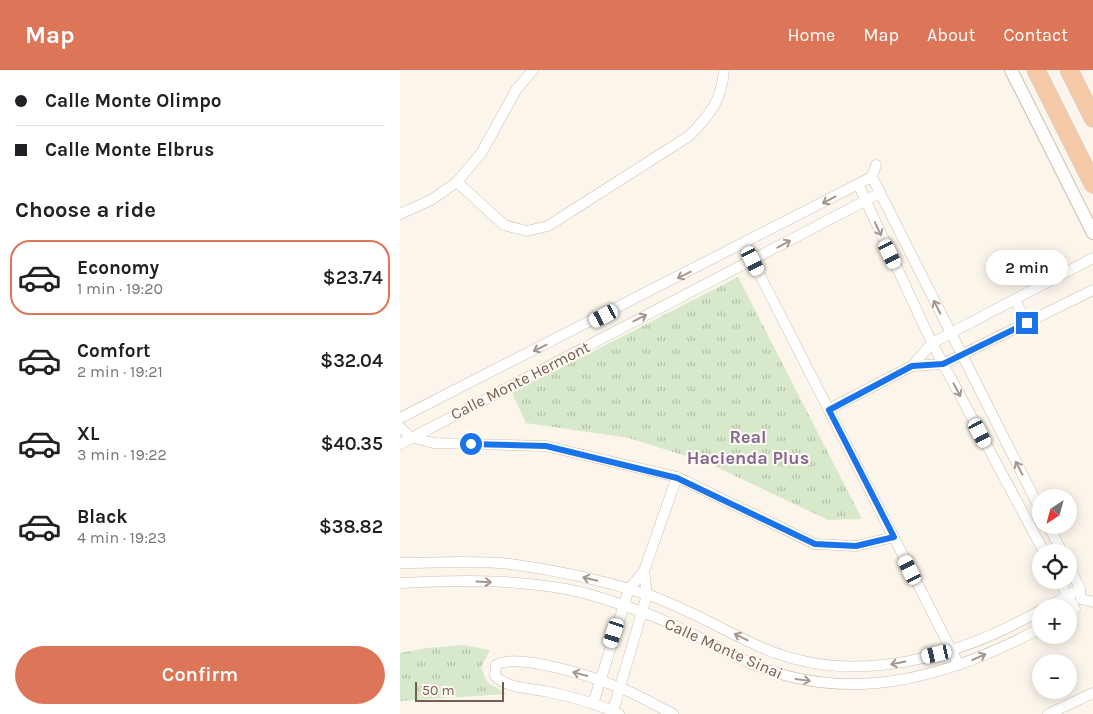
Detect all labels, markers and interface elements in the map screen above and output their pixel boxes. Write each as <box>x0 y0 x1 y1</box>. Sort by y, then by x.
text: Map <box>25 21 75 49</box>
text: Home <box>787 24 835 46</box>
text: Map <box>863 24 899 46</box>
text: About <box>927 24 976 46</box>
text: Contact <box>1004 24 1068 46</box>
text: Calle Monte Olimpo <box>45 90 222 112</box>
text: Calle Monte Elbrus <box>45 139 214 161</box>
one-way arrow <box>821 195 836 205</box>
text: Choose a ride <box>15 197 156 223</box>
one-way arrow <box>874 221 884 236</box>
car <box>876 237 903 271</box>
one-way arrow <box>777 239 792 249</box>
car <box>739 244 766 278</box>
callout: 2 min <box>986 250 1068 286</box>
icon: car <box>17 255 62 300</box>
text: Economy <box>77 257 159 279</box>
text: 2 min <box>1005 258 1049 277</box>
text: $23.74 <box>323 267 383 289</box>
one-way arrow <box>677 270 692 280</box>
text: 1 min · 19:20 <box>77 279 163 298</box>
one-way arrow <box>932 300 942 315</box>
car <box>587 303 620 329</box>
route end <box>1016 312 1038 334</box>
one-way arrow <box>632 313 647 322</box>
street label: Calle Monte Hermont <box>447 337 593 424</box>
icon: car <box>17 338 62 383</box>
text: Comfort <box>77 340 151 362</box>
one-way arrow <box>532 343 547 353</box>
text: $32.04 <box>320 350 383 372</box>
text: 2 min · 19:21 <box>77 362 163 381</box>
one-way arrow <box>952 383 962 398</box>
car <box>966 416 993 450</box>
icon: car <box>17 421 62 466</box>
text: XL <box>77 423 99 445</box>
district label: Real Hacienda Plus <box>687 426 809 469</box>
text: $40.35 <box>321 433 383 455</box>
route start <box>460 433 482 455</box>
text: 3 min · 19:22 <box>77 445 167 464</box>
one-way arrow <box>1014 461 1023 476</box>
north arrow <box>1032 489 1078 534</box>
map controls <box>1032 489 1077 699</box>
icon: car <box>17 504 62 549</box>
text: Black <box>77 506 128 528</box>
text: $38.82 <box>319 516 383 538</box>
text: 4 min · 19:23 <box>77 528 167 547</box>
button: locate <box>1032 544 1077 589</box>
car <box>896 553 923 587</box>
one-way arrow <box>583 574 599 583</box>
one-way arrow <box>475 577 491 587</box>
button: + <box>1032 599 1077 644</box>
street label: Calle Monte Sinai <box>662 614 786 683</box>
car <box>602 616 625 650</box>
one-way arrow <box>734 632 749 641</box>
car <box>920 643 953 665</box>
button: Confirm <box>15 646 385 704</box>
one-way arrow <box>971 651 986 661</box>
button: − <box>1032 654 1077 699</box>
one-way arrow <box>891 659 907 669</box>
one-way arrow <box>573 669 589 679</box>
one-way arrow <box>795 675 811 685</box>
scale bar <box>415 679 504 702</box>
text: 50 m <box>422 682 455 699</box>

